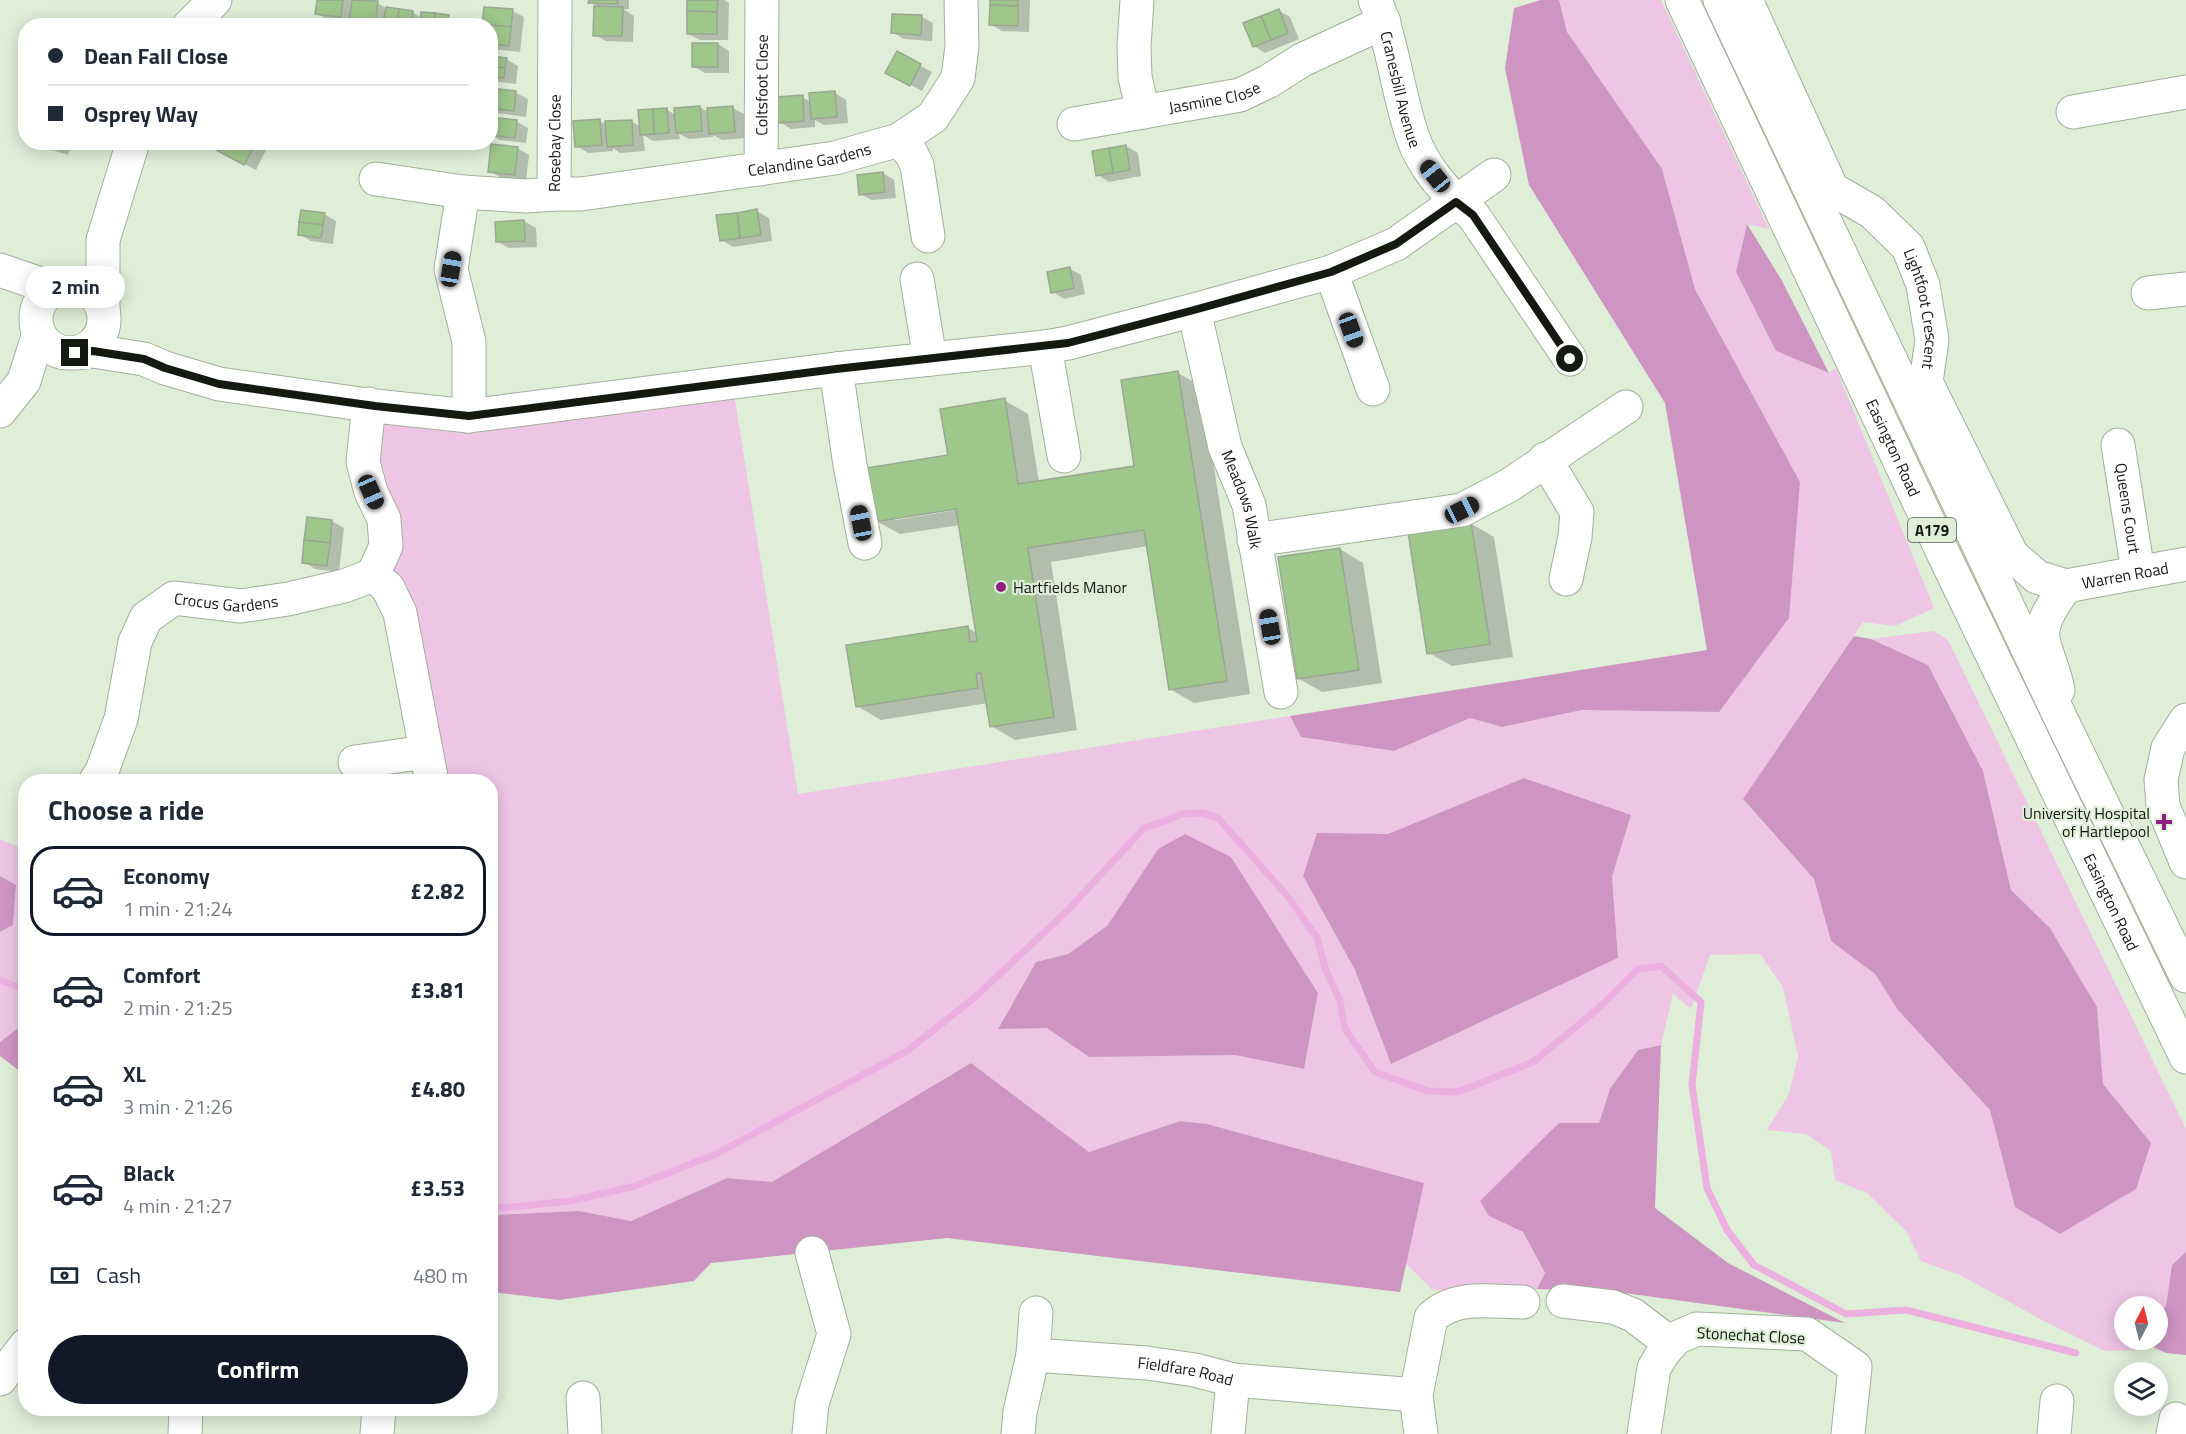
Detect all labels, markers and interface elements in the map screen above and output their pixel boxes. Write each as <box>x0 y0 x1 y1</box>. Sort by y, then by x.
street label: Cranesbill Avenue <box>1374 28 1428 151</box>
street label: Coltsfoot Close <box>749 34 774 136</box>
text: Dean Fall Close <box>84 39 228 73</box>
street label: Jasmine Close <box>1167 75 1264 119</box>
street label: Rosebay Close <box>542 94 567 192</box>
text: Osprey Way <box>84 97 198 131</box>
street label: Celandine Gardens <box>746 136 874 182</box>
car <box>1417 156 1453 196</box>
street label: Lightfoot Crescent <box>1898 245 1944 371</box>
car <box>439 250 463 288</box>
callout: 2 min <box>26 266 124 308</box>
text: 2 min <box>51 271 100 302</box>
car <box>1336 310 1366 350</box>
route end <box>61 339 88 366</box>
route start <box>1556 345 1583 372</box>
street label: Easington Road <box>1860 395 1927 500</box>
street label: Meadows Walk <box>1215 446 1268 551</box>
street label: Queens Court <box>2109 461 2147 556</box>
car <box>355 472 387 512</box>
car <box>1442 494 1482 526</box>
car <box>849 504 873 542</box>
road number: A179 <box>1908 518 1956 542</box>
street label: Warren Road <box>2080 555 2170 595</box>
place label: Hartfields Manor <box>1013 575 1127 599</box>
marker: Hartfields Manor <box>994 580 1008 594</box>
street label: Crocus Gardens <box>173 586 280 618</box>
car <box>1258 608 1282 646</box>
text: Choose a ride <box>48 789 204 830</box>
place label: University Hospital of Hartlepool <box>2023 801 2150 843</box>
marker: University Hospital of Hartlepool <box>2155 813 2173 831</box>
street label: Easington Road <box>2078 849 2145 955</box>
text: Economy <box>123 859 210 893</box>
icon: car <box>51 864 105 918</box>
text: £2.82 <box>410 874 465 908</box>
text: 1 min · 21:24 <box>123 893 233 924</box>
text: Comfort <box>123 958 201 992</box>
icon: car <box>51 963 105 1017</box>
text: £3.81 <box>410 973 465 1007</box>
text: 2 min · 21:25 <box>123 992 233 1023</box>
text: XL <box>123 1057 146 1091</box>
icon: car <box>51 1062 105 1116</box>
text: £4.80 <box>410 1072 465 1106</box>
text: 3 min · 21:26 <box>123 1091 233 1122</box>
text: Black <box>123 1156 175 1190</box>
icon: car <box>51 1161 105 1215</box>
text: £3.53 <box>410 1171 465 1205</box>
text: 4 min · 21:27 <box>123 1190 233 1221</box>
text: Cash <box>96 1258 141 1292</box>
icon: cash <box>48 1259 81 1292</box>
text: 480 m <box>413 1260 468 1291</box>
north arrow <box>2114 1296 2168 1350</box>
map controls <box>2114 1296 2168 1416</box>
street label: Stonechat Close <box>1696 1320 1806 1350</box>
button: Confirm <box>48 1335 468 1404</box>
street label: Fieldfare Road <box>1137 1350 1236 1392</box>
button: layers <box>2114 1362 2168 1416</box>

